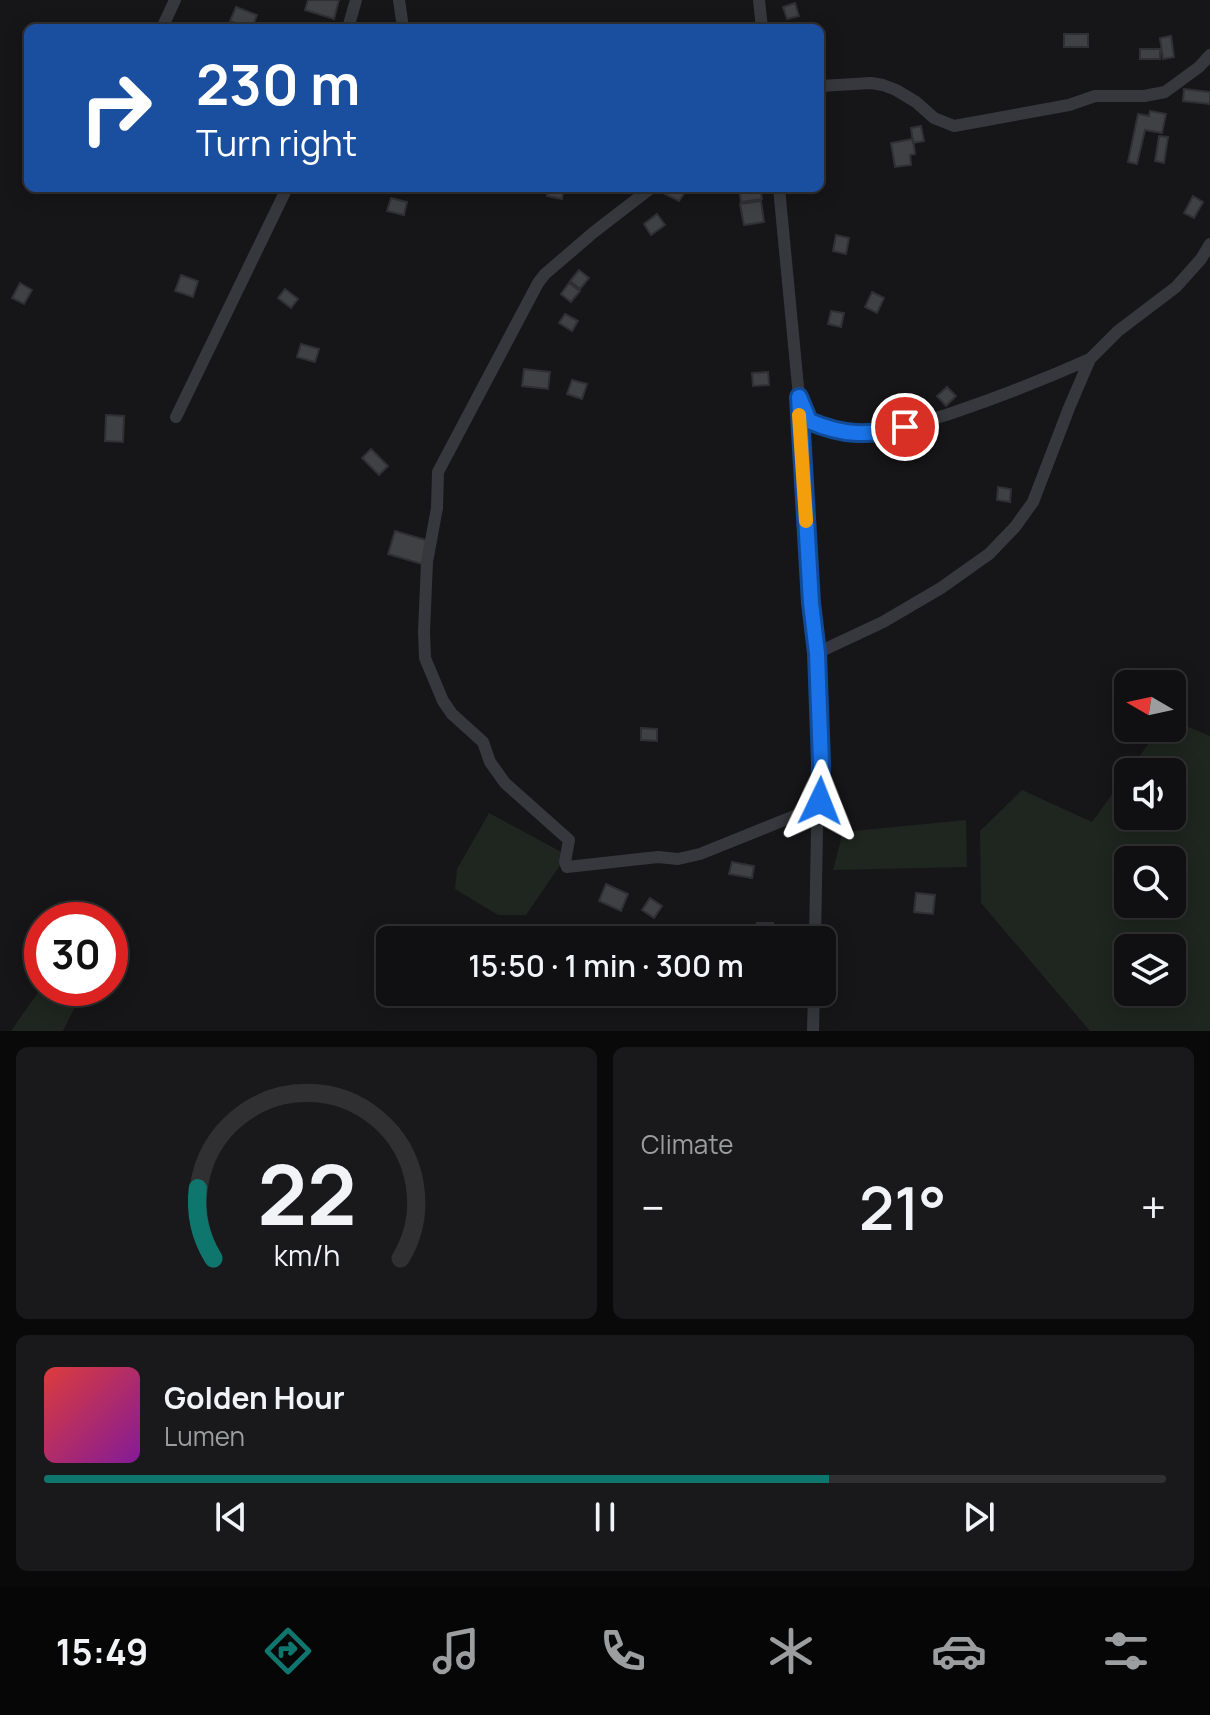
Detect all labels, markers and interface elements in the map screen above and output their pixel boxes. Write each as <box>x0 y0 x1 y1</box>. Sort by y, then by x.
text: 230 m <box>196 45 360 122</box>
icon: right <box>64 56 168 160</box>
text: Turn right <box>196 118 357 167</box>
pin <box>871 393 939 461</box>
icon: arrive <box>883 405 927 449</box>
north arrow <box>1114 670 1186 742</box>
map controls <box>1114 670 1186 1006</box>
button: sound <box>1114 758 1186 830</box>
position arrow <box>778 759 862 843</box>
button: search <box>1114 846 1186 918</box>
speed limit sign: 30 <box>24 902 128 1006</box>
button: layers <box>1114 934 1186 1006</box>
text: 15:50 · 1 min · 300 m <box>468 945 744 986</box>
text: Climate <box>641 1126 733 1162</box>
text: 22 <box>257 1136 356 1250</box>
text: 21° <box>859 1166 946 1248</box>
text: − <box>641 1177 665 1237</box>
text: + <box>1141 1177 1166 1237</box>
text: km/h <box>273 1236 340 1275</box>
text: Golden Hour <box>164 1377 345 1418</box>
text: Lumen <box>164 1418 245 1454</box>
icon: previous <box>209 1495 253 1539</box>
icon: pause <box>583 1495 627 1539</box>
icon: next <box>957 1495 1001 1539</box>
icon: directions <box>260 1623 316 1679</box>
icon: music <box>428 1623 484 1679</box>
icon: phone <box>595 1623 651 1679</box>
icon: climate <box>763 1623 819 1679</box>
icon: car <box>931 1623 987 1679</box>
icon: filters <box>1098 1623 1154 1679</box>
text: 15:49 <box>56 1627 148 1676</box>

